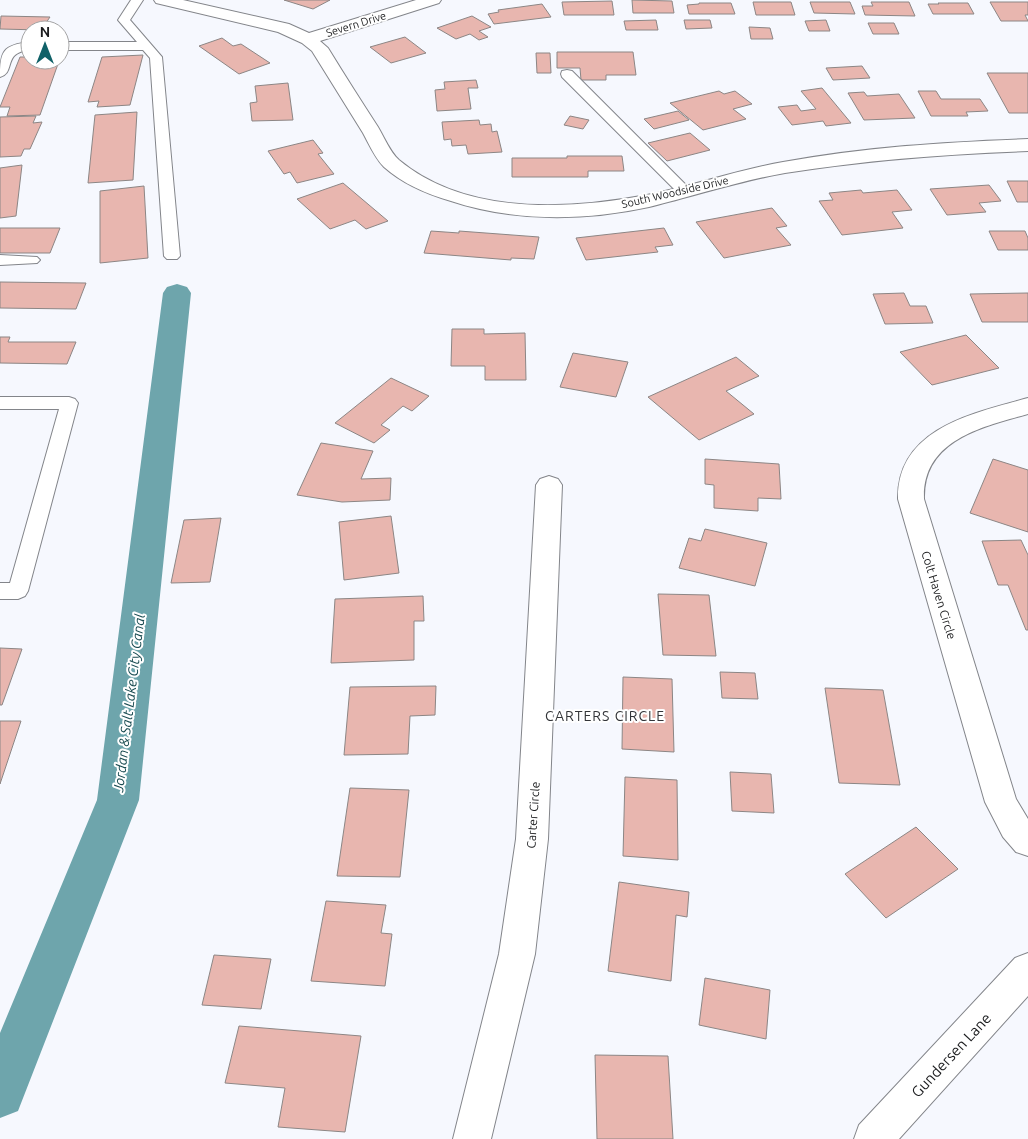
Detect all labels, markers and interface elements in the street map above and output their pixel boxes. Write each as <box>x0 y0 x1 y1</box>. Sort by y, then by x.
street label: Severn Drive <box>324 9 388 39</box>
north arrow <box>20 20 70 70</box>
text: N <box>40 24 50 40</box>
street label: South Woodside Drive <box>620 174 730 210</box>
street label: Colt Haven Circle <box>919 549 959 641</box>
water label: Jordan & Salt Lake City Canal <box>110 613 148 794</box>
district label: CARTERS CIRCLE <box>545 708 665 724</box>
street label: Carter Circle <box>524 781 542 849</box>
street label: Gundersen Lane <box>908 1009 994 1101</box>

